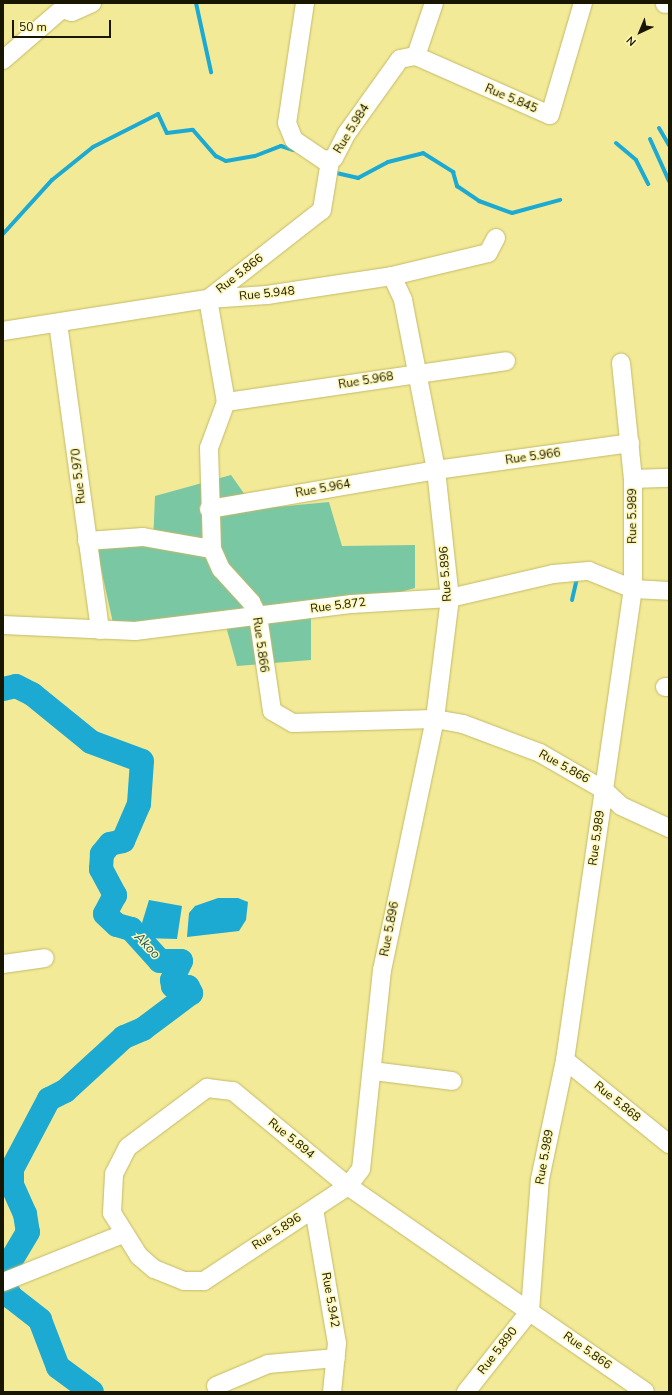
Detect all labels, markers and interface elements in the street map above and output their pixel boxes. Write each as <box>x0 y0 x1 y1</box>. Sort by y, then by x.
scale bar <box>14 12 113 38</box>
north arrow <box>620 12 660 52</box>
text: 50 m <box>19 19 47 35</box>
text: N <box>623 33 639 49</box>
street label: Rue 5.845 <box>483 81 539 117</box>
street label: Rue 5.984 <box>331 102 373 156</box>
street label: Rue 5.866 <box>214 251 266 297</box>
street label: Rue 5.948 <box>239 284 295 304</box>
street label: Rue 5.968 <box>337 370 395 392</box>
street label: Rue 5.966 <box>504 446 562 468</box>
street label: Rue 5.970 <box>69 448 89 504</box>
street label: Rue 5.964 <box>294 477 352 501</box>
street label: Rue 5.989 <box>626 488 640 544</box>
street label: Rue 5.896 <box>437 546 455 602</box>
street label: Rue 5.872 <box>309 595 367 617</box>
street label: Rue 5.866 <box>249 616 271 674</box>
street label: Rue 5.866 <box>536 747 592 787</box>
street label: Rue 5.989 <box>586 809 608 867</box>
street label: Rue 5.896 <box>378 900 402 958</box>
water label: Akoo <box>131 930 163 962</box>
street label: Rue 5.868 <box>591 1079 643 1125</box>
street label: Rue 5.894 <box>265 1116 317 1162</box>
street label: Rue 5.989 <box>533 1128 557 1186</box>
street label: Rue 5.896 <box>250 1211 304 1253</box>
street label: Rue 5.942 <box>318 1271 342 1329</box>
street label: Rue 5.890 <box>475 1325 521 1377</box>
street label: Rue 5.866 <box>560 1329 614 1373</box>

